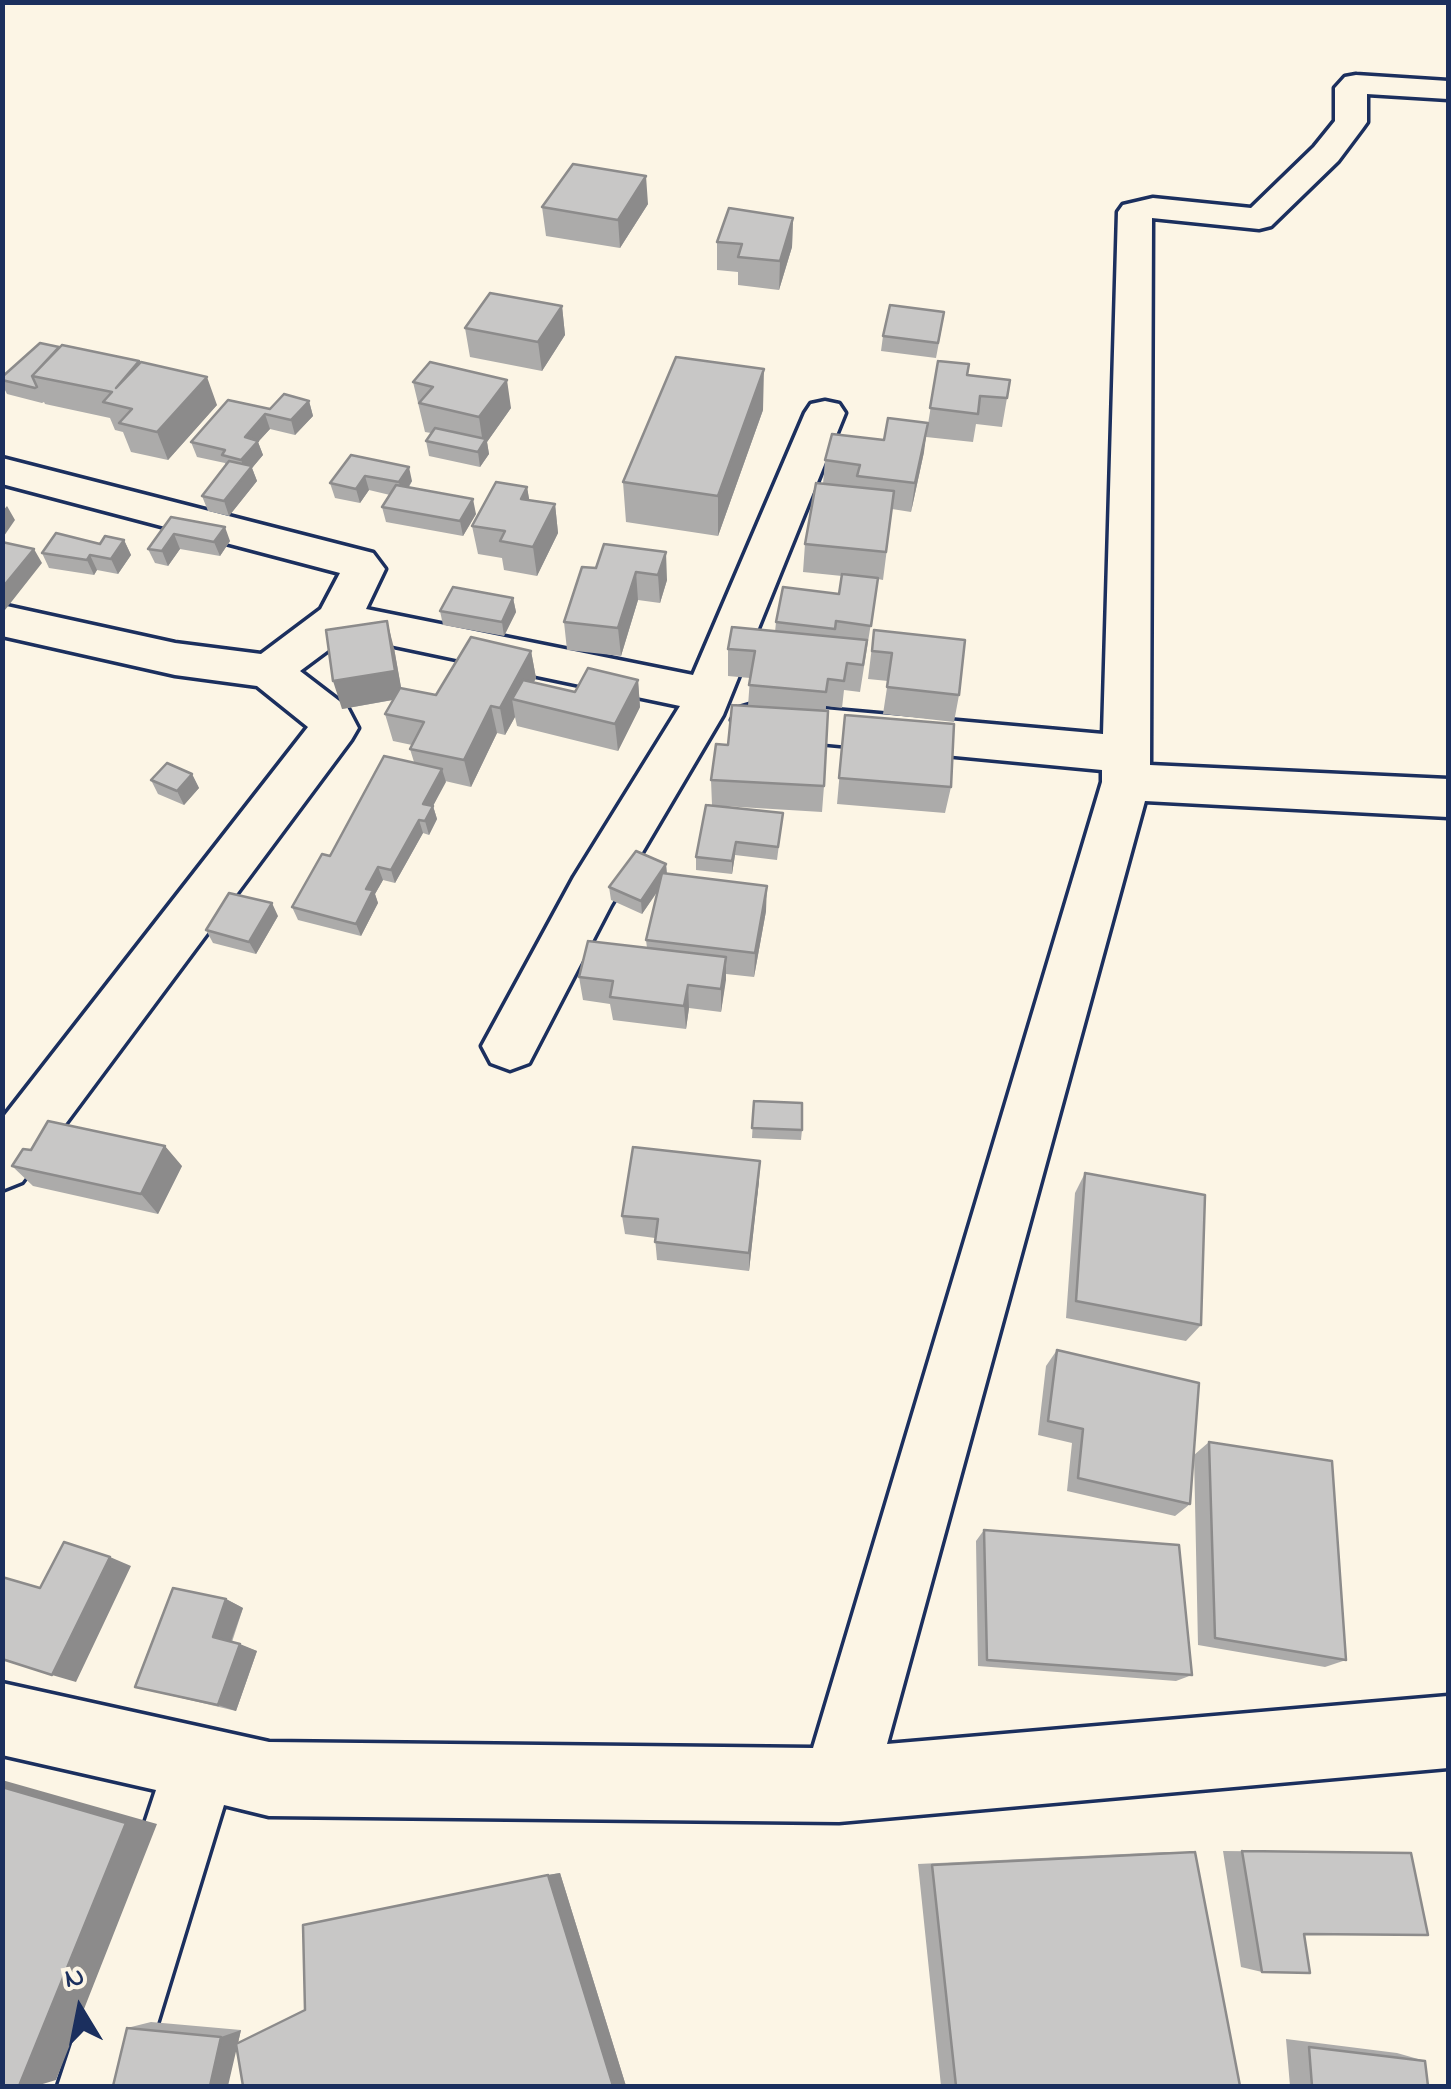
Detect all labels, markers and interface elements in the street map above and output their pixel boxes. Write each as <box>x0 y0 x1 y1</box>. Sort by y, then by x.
text: N <box>62 1957 88 2001</box>
north arrow <box>30 1959 130 2059</box>

